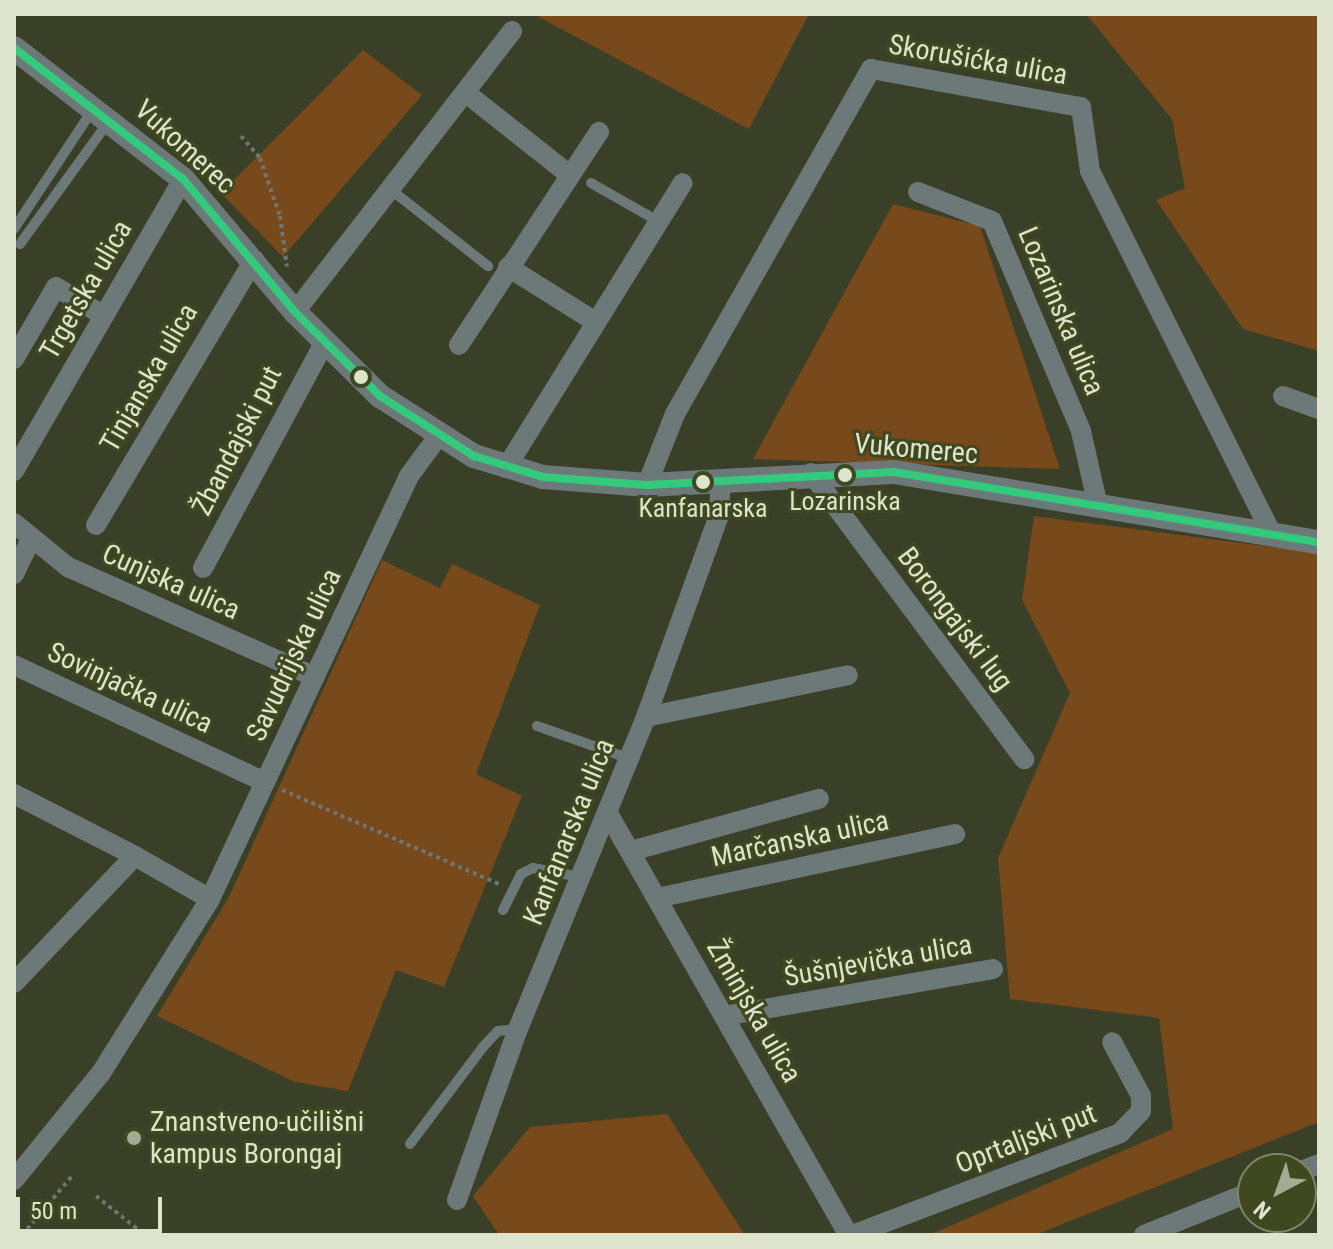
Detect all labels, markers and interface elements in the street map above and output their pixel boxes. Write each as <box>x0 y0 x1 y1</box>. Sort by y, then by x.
street label: Skorušićka ulica <box>886 28 1070 92</box>
street label: Vukomerec <box>128 93 242 201</box>
street label: Trgetska ulica <box>33 214 139 366</box>
street label: Lozarinska ulica <box>1010 222 1112 400</box>
street label: Tinjanska ulica <box>93 298 205 458</box>
street label: Žbandajski put <box>185 361 289 521</box>
unlabelled marker <box>353 369 369 385</box>
street label: Vukomerec <box>853 427 979 471</box>
marker: Lozarinska <box>837 467 853 483</box>
marker: Kanfanarska <box>695 474 711 490</box>
place label: Lozarinska <box>789 486 901 518</box>
place label: Kanfanarska <box>639 493 767 525</box>
street label: Cunjska ulica <box>97 537 245 627</box>
street label: Borongajski lug <box>890 541 1020 697</box>
street label: Savudrijska ulica <box>239 563 349 747</box>
street label: Sovinjačka ulica <box>42 635 218 741</box>
street label: Kanfanarska ulica <box>516 734 622 930</box>
street label: Marčanska ulica <box>708 804 892 874</box>
street label: Šušnjevička ulica <box>781 928 975 994</box>
street label: Žminjska ulica <box>699 933 809 1089</box>
street label: Oprtaljski put <box>951 1097 1101 1181</box>
place label: Znanstveno-učilišni kampus Borongaj <box>150 1105 364 1171</box>
marker: Znanstveno-učilišni kampus Borongaj <box>125 1129 143 1147</box>
north arrow <box>1237 1153 1317 1233</box>
scale bar <box>20 1181 166 1231</box>
text: N <box>1249 1196 1276 1224</box>
text: 50 m <box>30 1197 77 1225</box>

